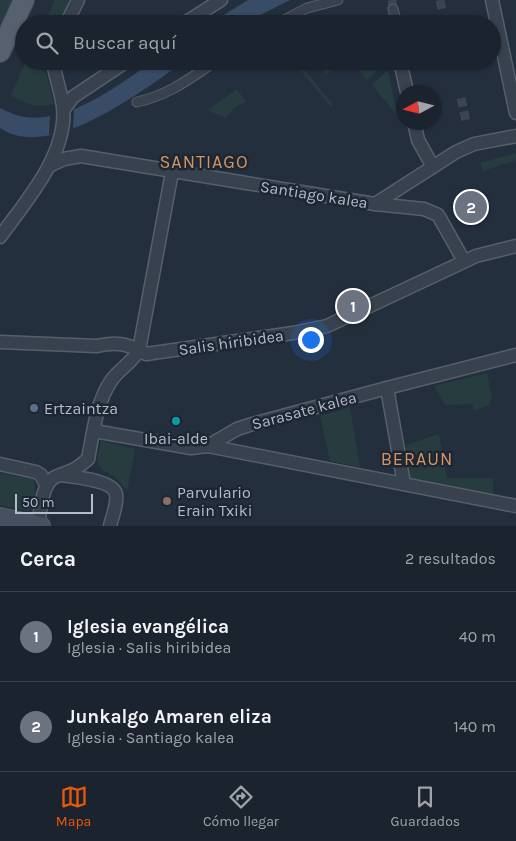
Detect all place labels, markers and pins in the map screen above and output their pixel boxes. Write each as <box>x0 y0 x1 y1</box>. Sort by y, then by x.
pin: 2 <box>455 188 487 226</box>
pin: 1 <box>337 287 369 325</box>
place label: Ertzaintza <box>44 399 118 418</box>
marker: Ertzaintza <box>28 402 40 414</box>
marker: Ibai-alde <box>170 415 182 427</box>
place label: Ibai-alde <box>144 429 208 448</box>
place label: Parvulario Erain Txiki <box>177 483 253 520</box>
marker: Parvulario Erain Txiki <box>161 495 173 507</box>

